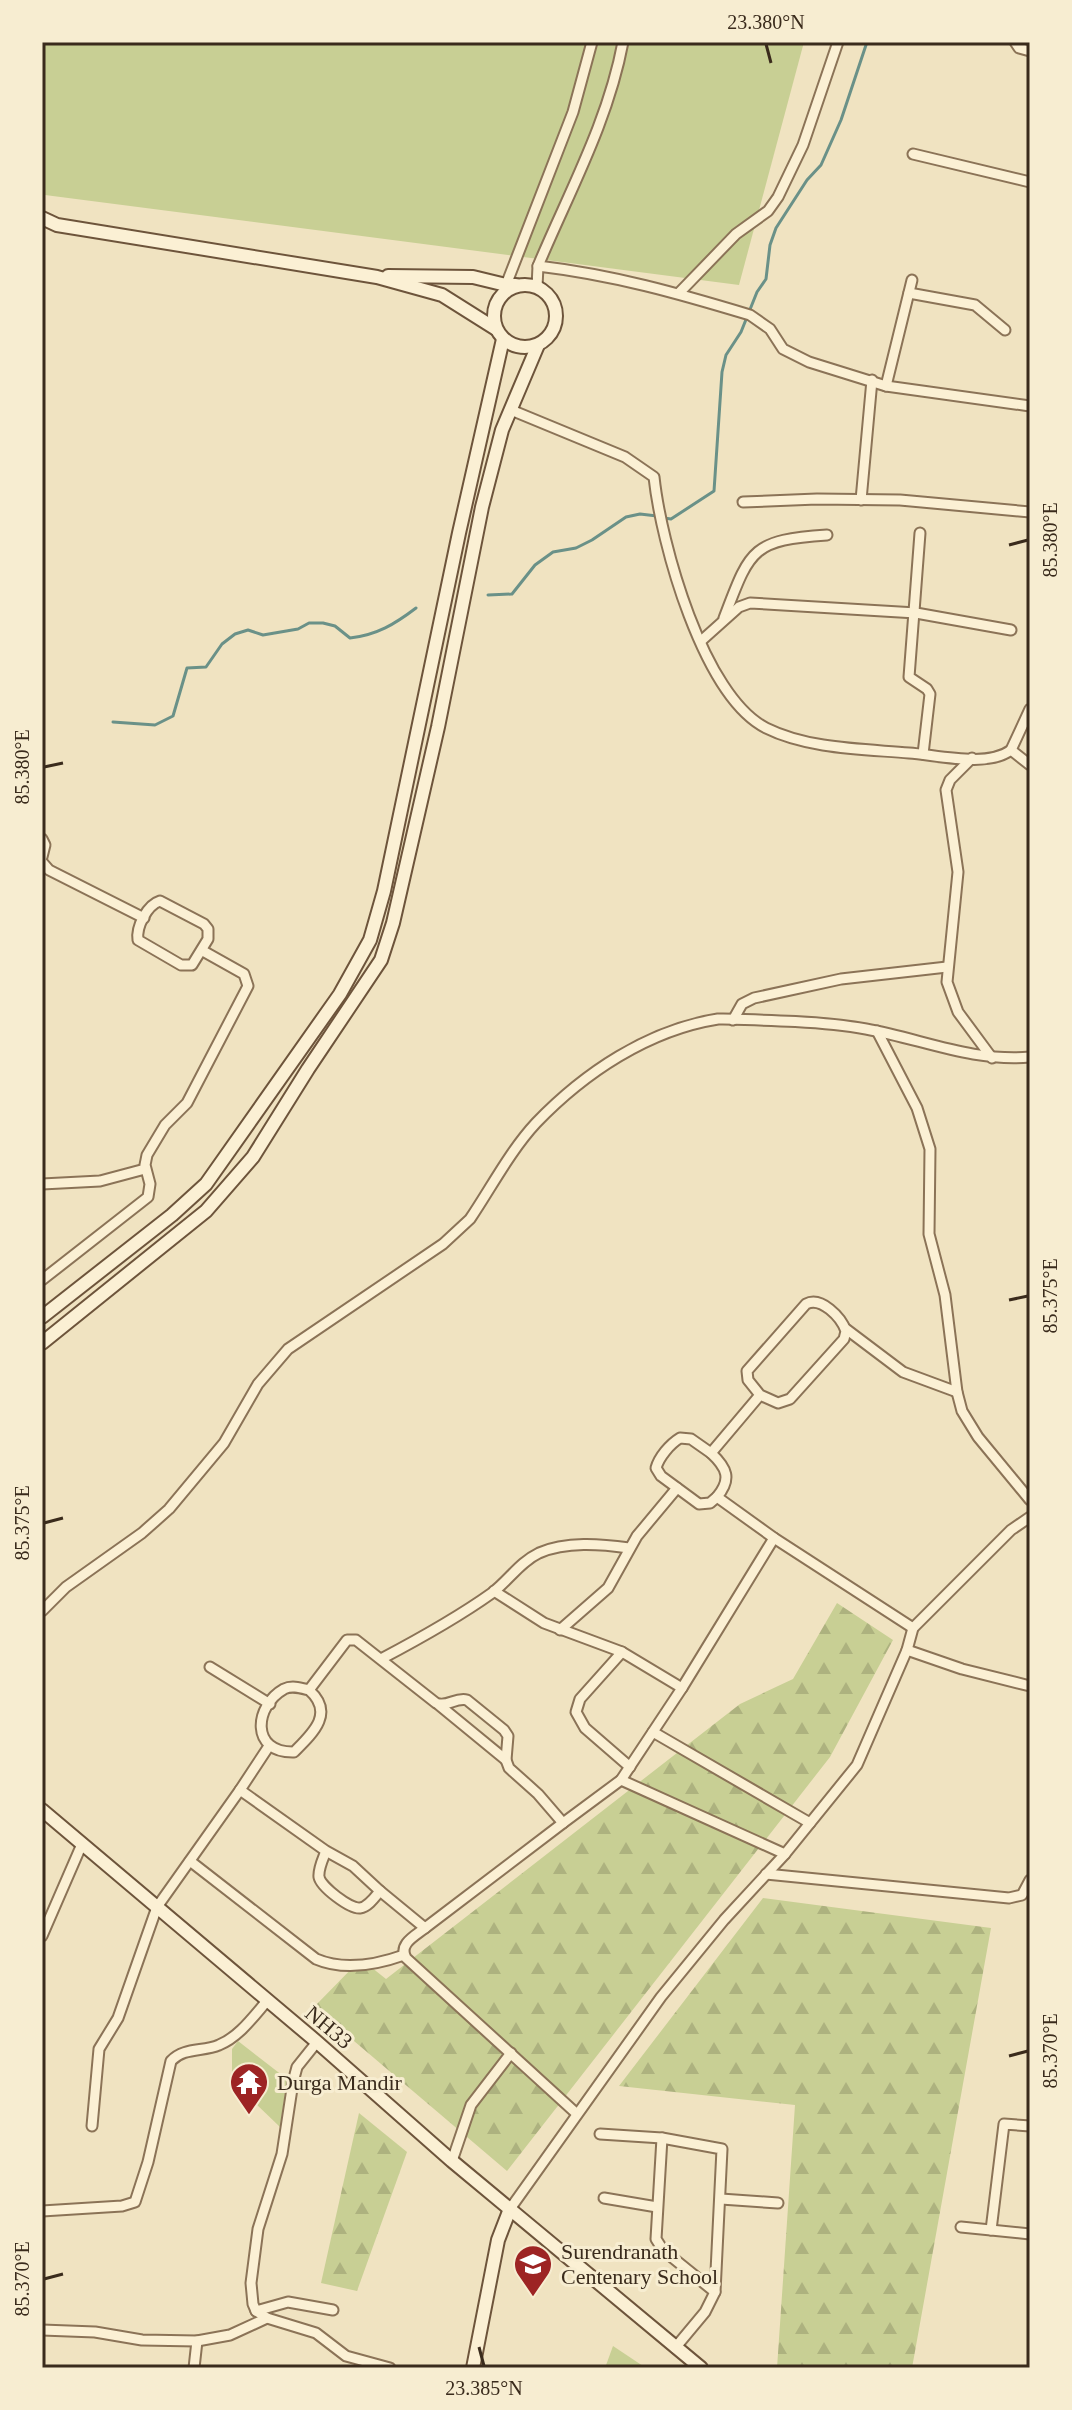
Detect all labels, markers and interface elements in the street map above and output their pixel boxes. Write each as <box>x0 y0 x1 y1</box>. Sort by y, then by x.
text: 23.380°N <box>727 11 805 33</box>
text: 85.380°E <box>1039 502 1061 578</box>
text: 85.380°E <box>11 729 33 805</box>
text: 85.375°E <box>1039 1258 1061 1334</box>
text: 85.375°E <box>11 1485 33 1561</box>
street label: NH33 <box>300 2000 358 2054</box>
text: 85.370°E <box>1039 2013 1061 2089</box>
temple icon: Durga Mandir <box>228 2061 270 2116</box>
place label: Durga Mandir <box>277 2070 403 2095</box>
place label: Surendranath Centenary School <box>561 2239 718 2289</box>
text: 85.370°E <box>11 2241 33 2317</box>
school or university icon: Surendranath Centenary School <box>512 2243 554 2298</box>
text: 23.385°N <box>445 2377 523 2399</box>

